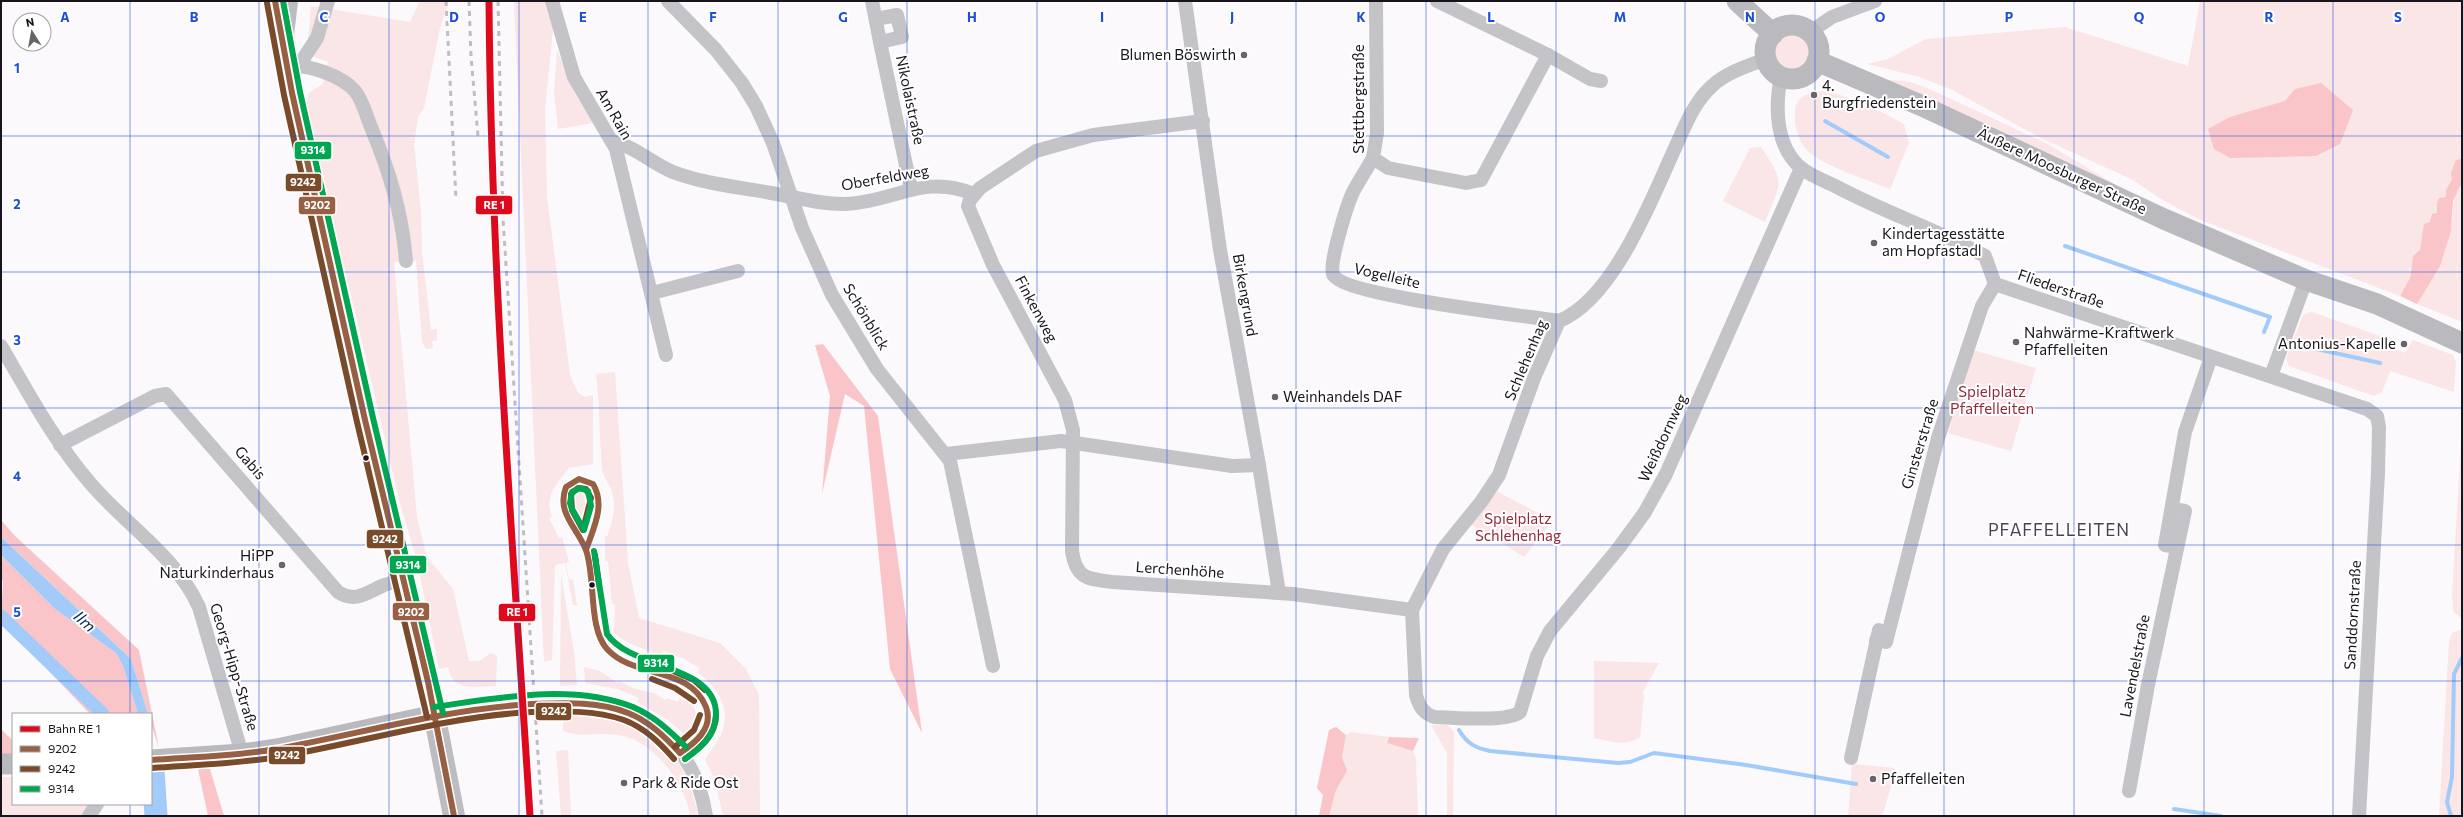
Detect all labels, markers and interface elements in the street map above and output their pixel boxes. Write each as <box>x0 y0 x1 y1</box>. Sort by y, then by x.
text: A <box>60 9 70 25</box>
text: B <box>190 9 199 25</box>
text: C <box>320 9 329 25</box>
text: D <box>449 9 459 25</box>
text: E <box>579 9 587 25</box>
text: F <box>709 9 717 25</box>
text: G <box>838 9 848 25</box>
text: H <box>967 9 977 25</box>
text: I <box>1100 9 1104 25</box>
text: J <box>1230 9 1234 25</box>
text: K <box>1356 9 1366 25</box>
text: L <box>1487 9 1495 25</box>
text: M <box>1614 9 1626 25</box>
text: N <box>1745 9 1755 25</box>
text: O <box>1875 9 1886 25</box>
text: P <box>2005 9 2014 25</box>
text: Q <box>2134 9 2145 25</box>
text: R <box>2265 9 2274 25</box>
text: S <box>2394 9 2402 25</box>
north arrow <box>12 12 52 52</box>
text: N <box>25 15 35 29</box>
street label: Stettbergstraße <box>1349 44 1367 154</box>
place label: Blumen Böswirth <box>1120 45 1236 63</box>
marker: Blumen Böswirth <box>1239 50 1249 60</box>
street label: Nikolaistraße <box>893 53 929 146</box>
text: 1 <box>14 60 20 76</box>
place label: 4. Burgfriedenstein <box>1822 76 1936 111</box>
street label: Am Rain <box>593 84 637 143</box>
marker: 4. Burgfriedenstein <box>1809 90 1819 100</box>
street label: Äußere Moosburger Straße <box>1975 123 2150 217</box>
line badge: 9314 <box>294 141 332 160</box>
text: 9314 <box>301 143 326 156</box>
street label: Oberfeldweg <box>840 160 930 194</box>
line badge: 9242 <box>285 173 322 192</box>
text: 9242 <box>290 175 316 188</box>
line badge: RE 1 <box>475 195 513 215</box>
text: 2 <box>13 196 21 212</box>
line badge: 9202 <box>298 196 336 215</box>
text: 9202 <box>304 198 330 211</box>
text: RE 1 <box>483 198 505 211</box>
place label: Kindertagesstätte am Hopfastadl <box>1882 224 2005 259</box>
marker: Kindertagesstätte am Hopfastadl <box>1869 238 1879 248</box>
street label: Birkengrund <box>1230 252 1262 338</box>
street label: Vogelleite <box>1352 259 1422 291</box>
street label: Fliederstraße <box>2016 265 2107 311</box>
street label: Finkenweg <box>1012 272 1062 345</box>
street label: Schönblick <box>840 280 894 353</box>
street label: Schlehenhag <box>1500 316 1550 403</box>
place label: Nahwärme-Kraftwerk Pfaffelleiten <box>2024 323 2174 358</box>
text: 3 <box>13 332 21 348</box>
place label: Antonius-Kapelle <box>2278 334 2396 352</box>
marker: Nahwärme-Kraftwerk Pfaffelleiten <box>2011 337 2021 347</box>
marker: Antonius-Kapelle <box>2399 339 2409 349</box>
park label: Spielplatz Pfaffelleiten <box>1950 382 2034 417</box>
place label: Weinhandels DAF <box>1283 387 1402 405</box>
street label: Weißdornweg <box>1634 391 1690 484</box>
marker: Weinhandels DAF <box>1270 392 1280 402</box>
street label: Ginsterstraße <box>1897 396 1941 491</box>
street label: Gabis <box>231 442 270 483</box>
unlabelled marker <box>361 453 371 463</box>
text: 4 <box>13 468 21 484</box>
park label: Spielplatz Schlehenhag <box>1475 509 1561 544</box>
district label: PFAFFELLEITEN <box>1988 519 2130 540</box>
line badge: 9242 <box>366 529 404 549</box>
text: 9242 <box>372 532 398 545</box>
place label: HiPP Naturkinderhaus <box>160 546 274 581</box>
line badge: 9314 <box>389 555 427 574</box>
street label: Lerchenhöhe <box>1135 557 1225 581</box>
text: 9314 <box>396 558 421 571</box>
marker: HiPP Naturkinderhaus <box>277 560 287 570</box>
street label: Sanddornstraße <box>2340 560 2364 670</box>
unlabelled marker <box>587 580 597 590</box>
street label: Georg-Hipp-Straße <box>207 601 263 733</box>
line badge: 9202 <box>392 602 430 621</box>
line badge: RE 1 <box>498 603 536 622</box>
text: 5 <box>13 604 21 620</box>
text: 9202 <box>398 605 424 618</box>
text: RE 1 <box>506 605 528 618</box>
water label: Ilm <box>71 606 100 635</box>
street label: Lavendelstraße <box>2115 613 2153 719</box>
line badge: 9314 <box>637 654 675 673</box>
text: 9314 <box>644 656 669 669</box>
line badge: 9242 <box>535 702 572 721</box>
text: 9242 <box>541 704 567 717</box>
legend <box>12 713 152 805</box>
text: Bahn RE 1 <box>48 721 101 735</box>
text: 9202 <box>48 741 77 755</box>
line badge: 9242 <box>268 746 306 765</box>
text: 9242 <box>274 748 300 761</box>
text: 9242 <box>48 761 76 775</box>
place label: Pfaffelleiten <box>1881 769 1965 787</box>
place label: Park & Ride Ost <box>632 773 739 791</box>
marker: Pfaffelleiten <box>1868 774 1878 784</box>
marker: Park & Ride Ost <box>619 778 629 788</box>
text: 9314 <box>48 781 74 795</box>

